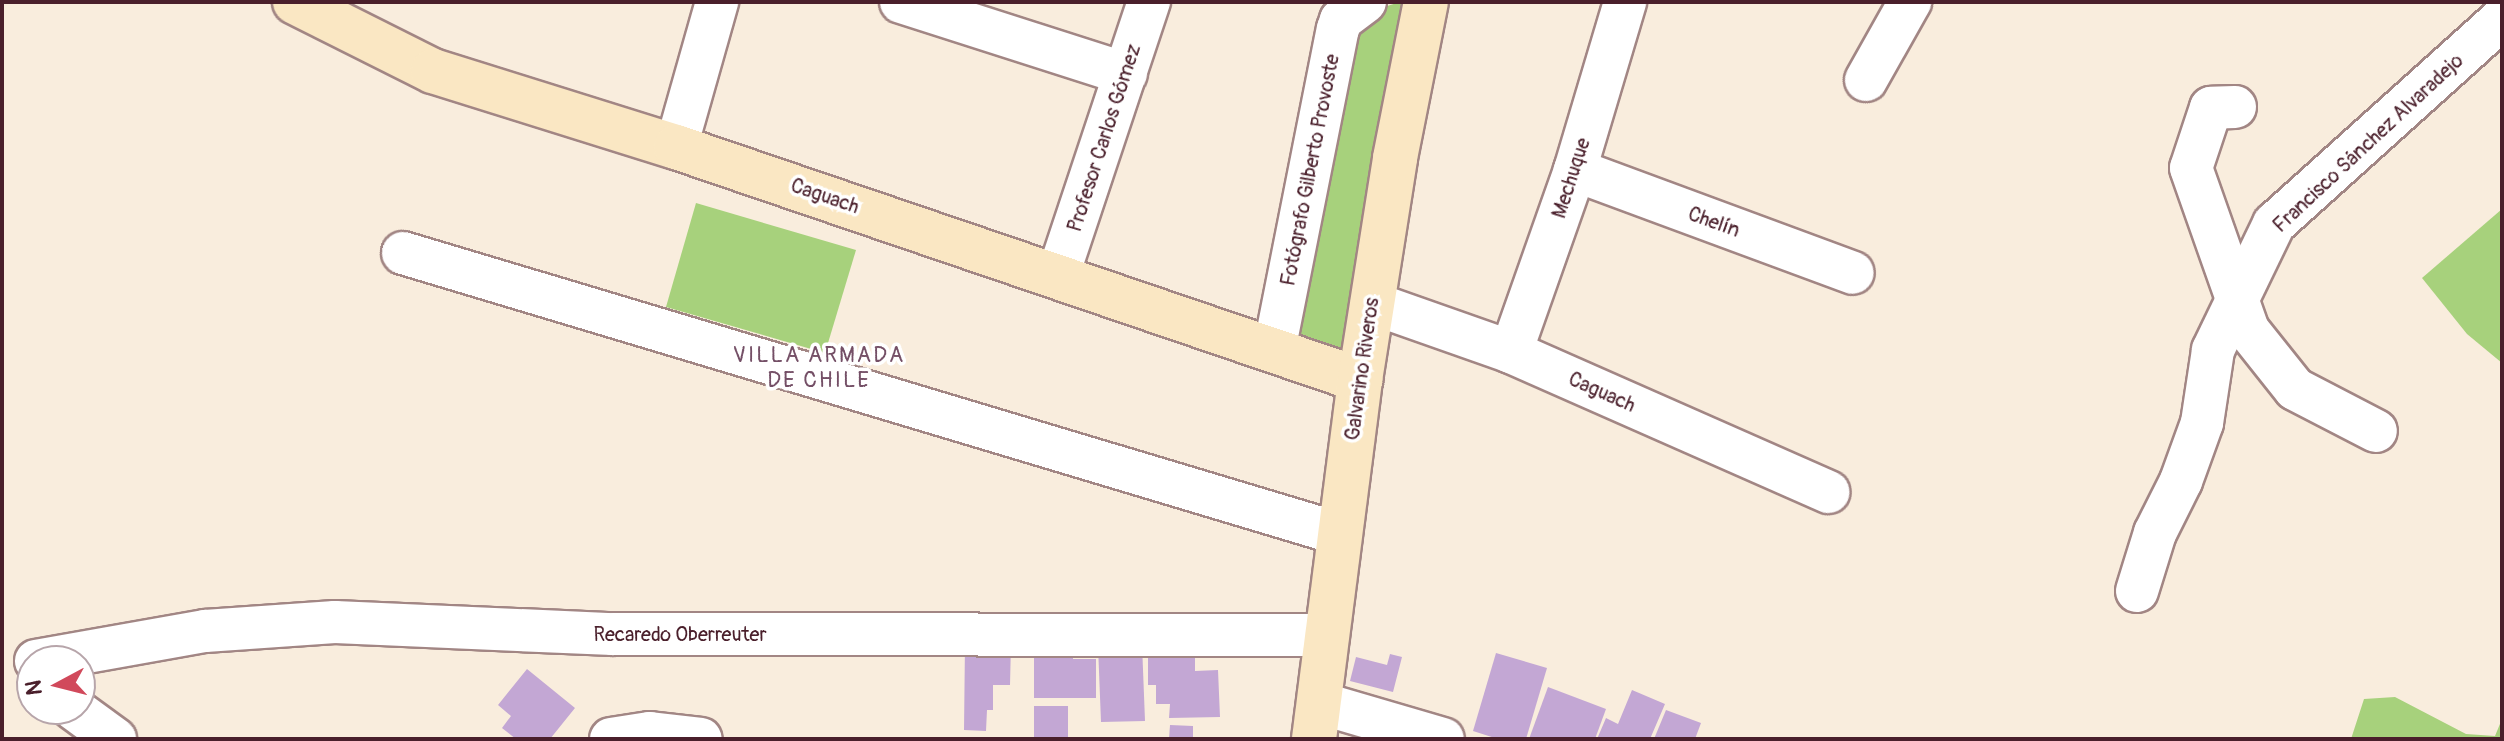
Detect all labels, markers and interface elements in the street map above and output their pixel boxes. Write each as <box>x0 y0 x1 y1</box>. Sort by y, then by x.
street label: Profesor Carlos Gómez <box>1062 41 1146 235</box>
street label: Francisco Sánchez Alvaradejo <box>2268 49 2468 237</box>
street label: Fotógrafo Gilberto Provoste <box>1276 52 1344 288</box>
street label: Mechuque <box>1547 135 1595 221</box>
street label: Caguach <box>788 173 862 219</box>
street label: Chelín <box>1685 202 1743 242</box>
street label: Galvarino Riveros <box>1340 296 1384 442</box>
district label: VILLA ARMADA DE CHILE <box>733 342 905 394</box>
street label: Caguach <box>1565 367 1639 417</box>
street label: Recaredo Oberreuter <box>593 622 767 646</box>
north arrow <box>16 645 96 725</box>
text: N <box>19 679 49 697</box>

